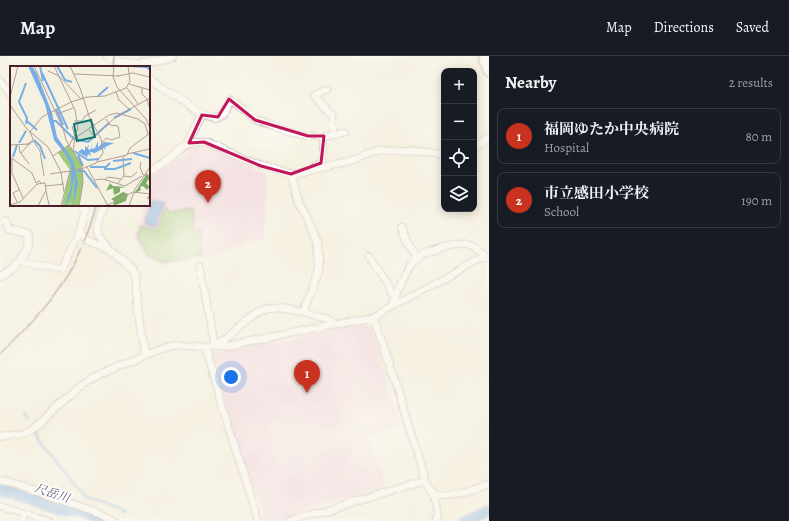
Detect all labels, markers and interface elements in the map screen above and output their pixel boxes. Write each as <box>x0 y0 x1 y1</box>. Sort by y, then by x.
text: Map <box>20 15 55 41</box>
text: Map <box>606 18 632 37</box>
text: Directions <box>654 18 714 37</box>
text: Saved <box>736 18 769 37</box>
inset map <box>10 66 150 206</box>
map controls <box>441 68 477 212</box>
button: + <box>441 68 477 104</box>
text: Nearby <box>505 71 556 94</box>
text: 2 results <box>729 74 773 91</box>
button: − <box>441 104 477 140</box>
text: 福岡ゆたか中央病院 <box>544 119 679 139</box>
text: 1 <box>517 128 521 145</box>
text: 80 m <box>745 128 772 145</box>
text: Hospital <box>544 139 589 156</box>
button: locate <box>441 140 477 176</box>
pin: 2 <box>195 170 221 203</box>
button: layers <box>441 176 477 212</box>
text: 市立感田小学校 <box>544 183 649 203</box>
text: 2 <box>516 192 522 209</box>
text: 190 m <box>741 192 772 209</box>
text: School <box>544 203 579 220</box>
pin: 1 <box>294 360 320 393</box>
your location <box>221 367 241 387</box>
water label: 尺岳川 <box>32 480 73 507</box>

